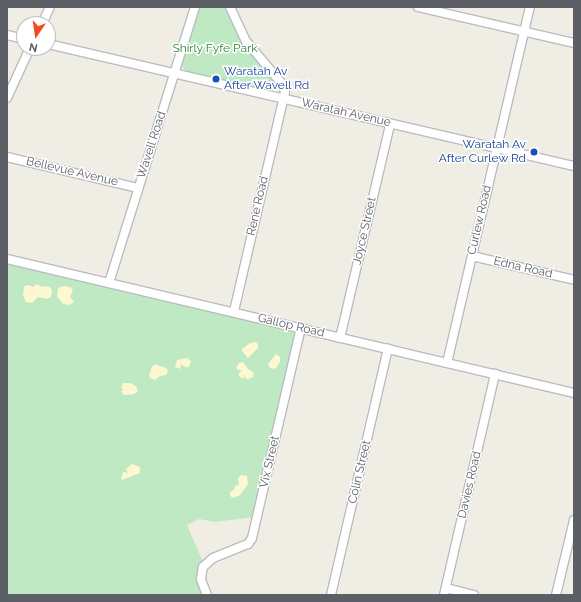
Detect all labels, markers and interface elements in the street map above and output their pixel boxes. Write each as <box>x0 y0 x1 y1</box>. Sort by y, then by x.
north arrow <box>16 16 56 56</box>
text: N <box>28 40 39 54</box>
park label: Shirly Fyfe Park <box>172 42 258 56</box>
place label: Waratah Av After Wavell Rd <box>224 65 310 93</box>
marker: Waratah Av After Wavell Rd <box>211 74 221 84</box>
street label: Waratah Avenue <box>300 96 392 130</box>
street label: Wavell Road <box>134 110 170 180</box>
place label: Waratah Av After Curlew Rd <box>438 138 526 166</box>
marker: Waratah Av After Curlew Rd <box>529 147 539 157</box>
street label: Bellevue Avenue <box>24 154 120 190</box>
street label: Rene Road <box>244 175 272 237</box>
street label: Curlew Road <box>465 184 495 256</box>
street label: Joyce Street <box>350 196 380 266</box>
street label: Edna Road <box>492 254 554 282</box>
street label: Gallop Road <box>256 311 326 341</box>
street label: Vix Street <box>257 434 283 490</box>
street label: Colin Street <box>346 439 374 505</box>
street label: Davies Road <box>455 450 485 520</box>

